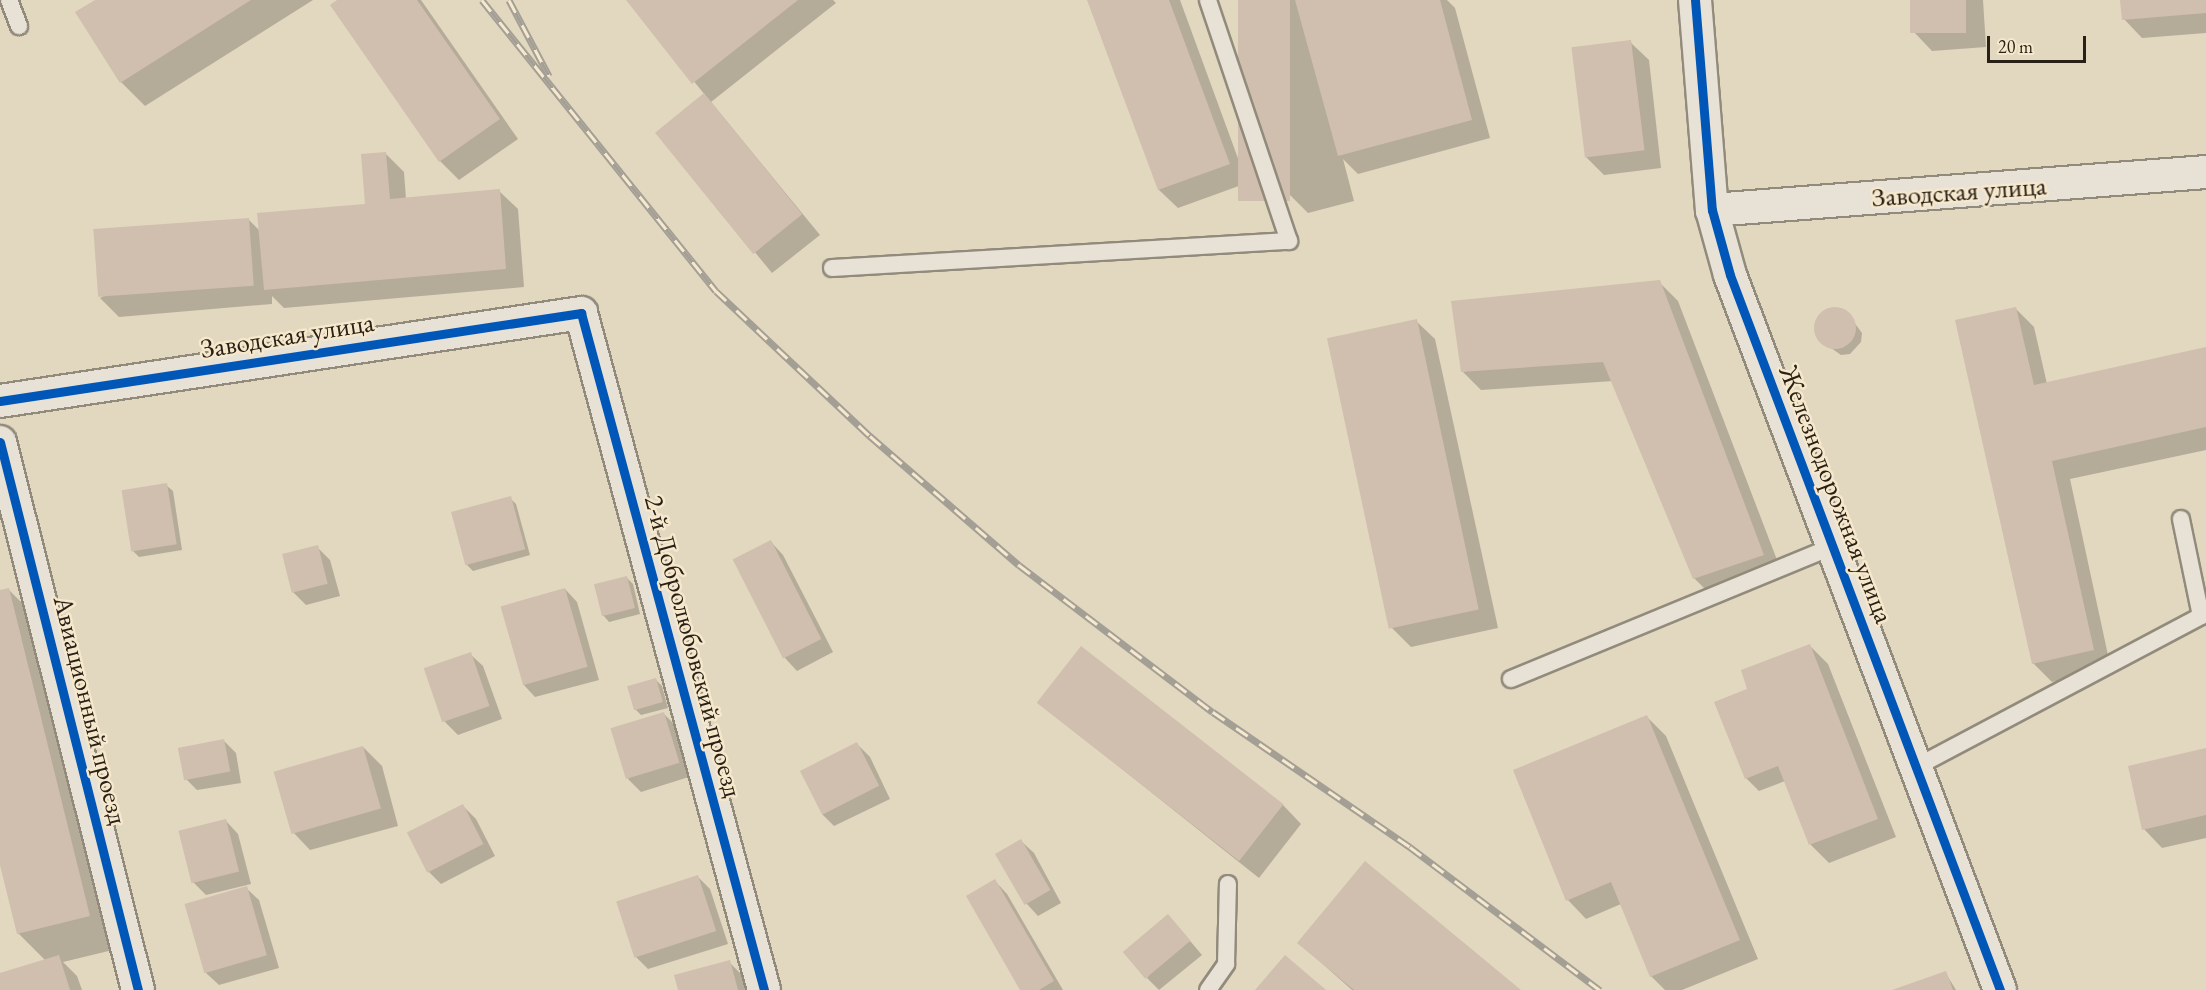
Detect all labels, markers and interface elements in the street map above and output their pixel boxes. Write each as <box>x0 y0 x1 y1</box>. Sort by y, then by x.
scale bar <box>1990 24 2089 62</box>
text: 20 m <box>1998 35 2033 58</box>
street label: Заводская улица <box>1870 169 2048 213</box>
street label: Заводская улица <box>198 305 376 365</box>
street label: Железнодорожная улица <box>1773 360 1901 628</box>
street label: 2-й Добролюбовский проезд <box>638 491 750 801</box>
street label: Авиационный проезд <box>47 592 135 828</box>

